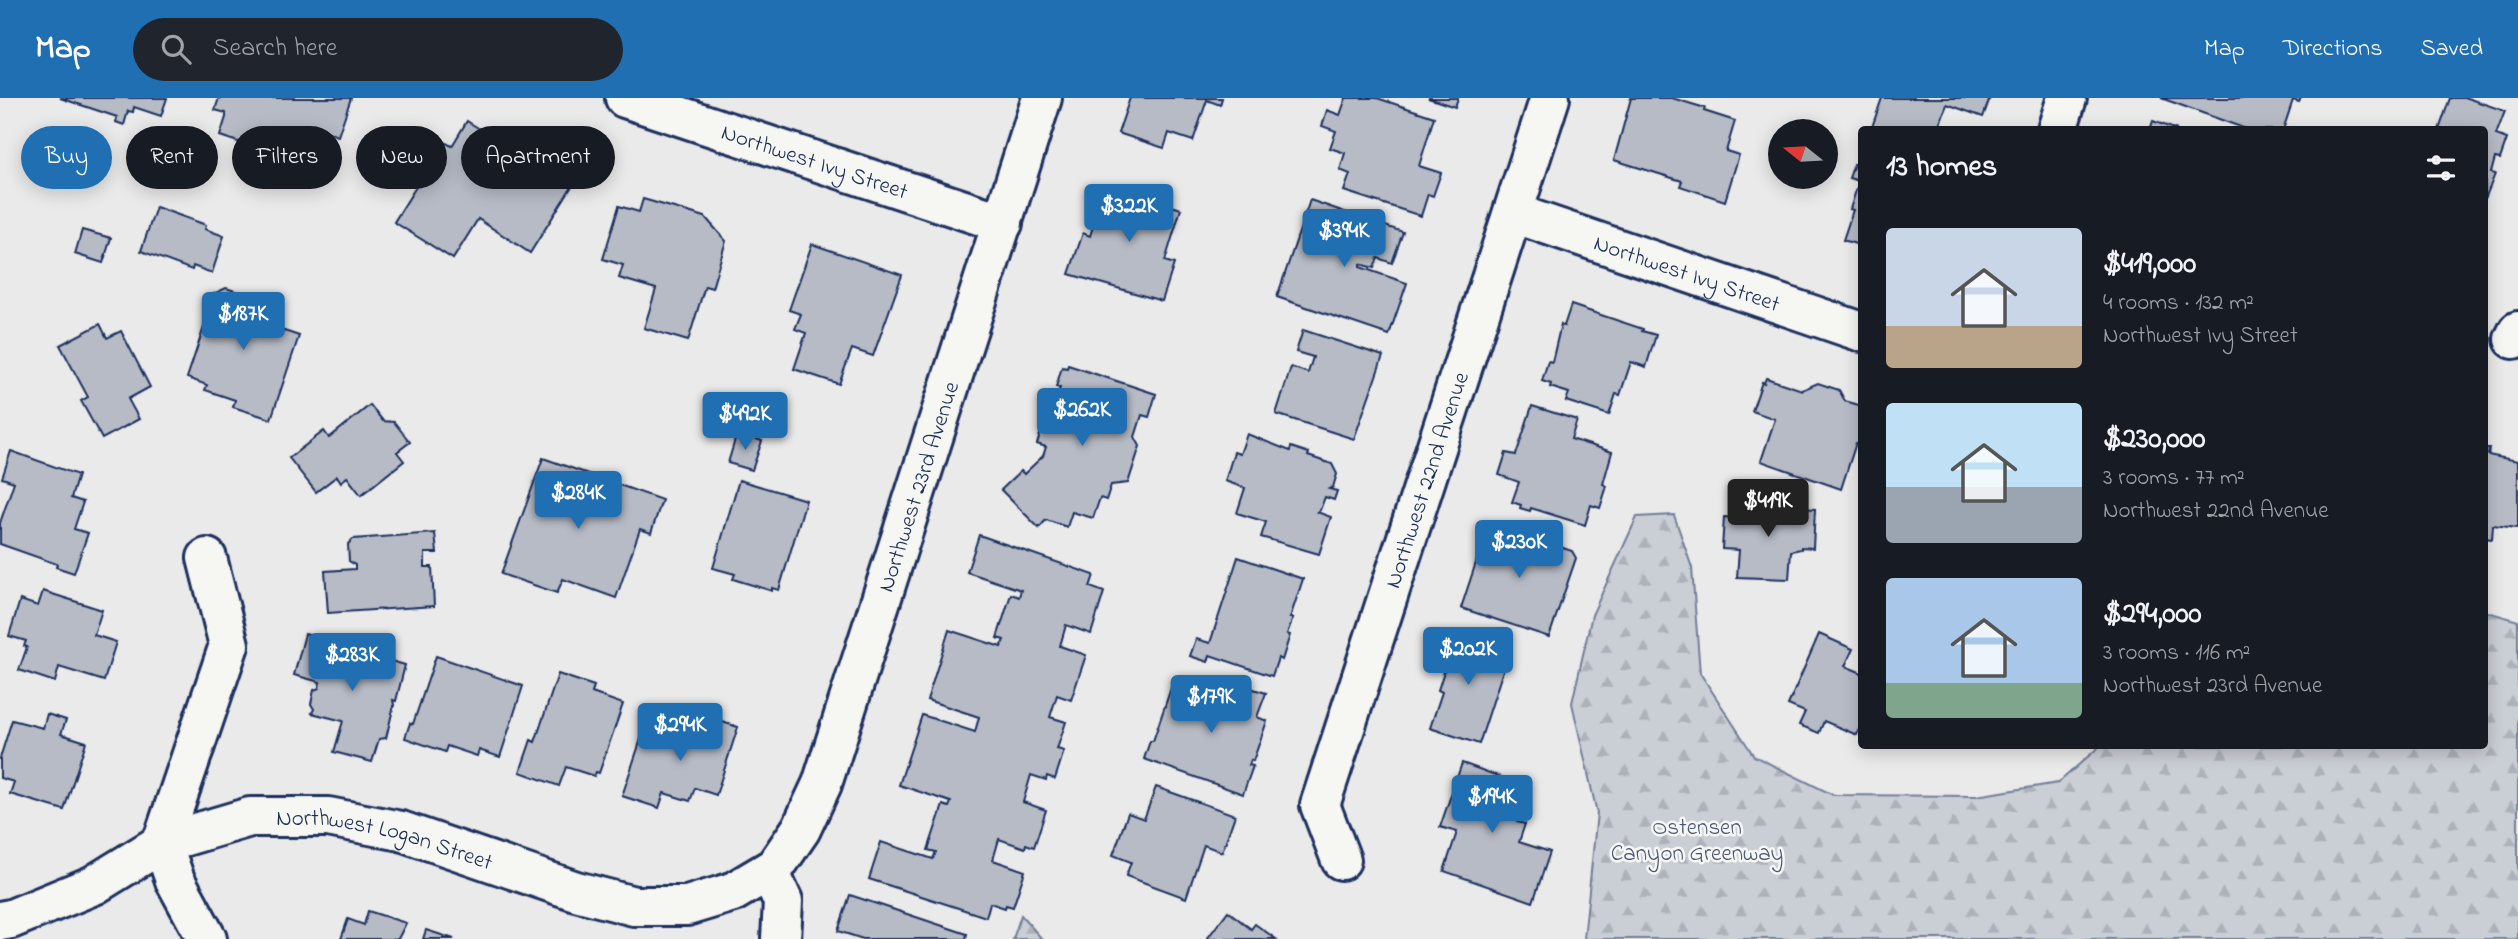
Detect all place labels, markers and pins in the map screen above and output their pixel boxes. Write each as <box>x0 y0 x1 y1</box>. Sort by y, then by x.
pin: $322K <box>1080 184 1178 244</box>
pin: $394K <box>1295 209 1393 269</box>
pin: $187K <box>194 292 292 352</box>
pin: $262K <box>1033 388 1131 448</box>
pin: $492K <box>696 392 794 452</box>
pin: $284K <box>529 472 627 531</box>
pin: $419K <box>1719 480 1817 539</box>
pin: $230K <box>1470 520 1568 580</box>
pin: $202K <box>1419 628 1517 687</box>
pin: $283K <box>303 634 401 693</box>
pin: $179K <box>1162 676 1260 735</box>
pin: $294K <box>631 704 729 763</box>
pin: $194K <box>1443 776 1541 835</box>

